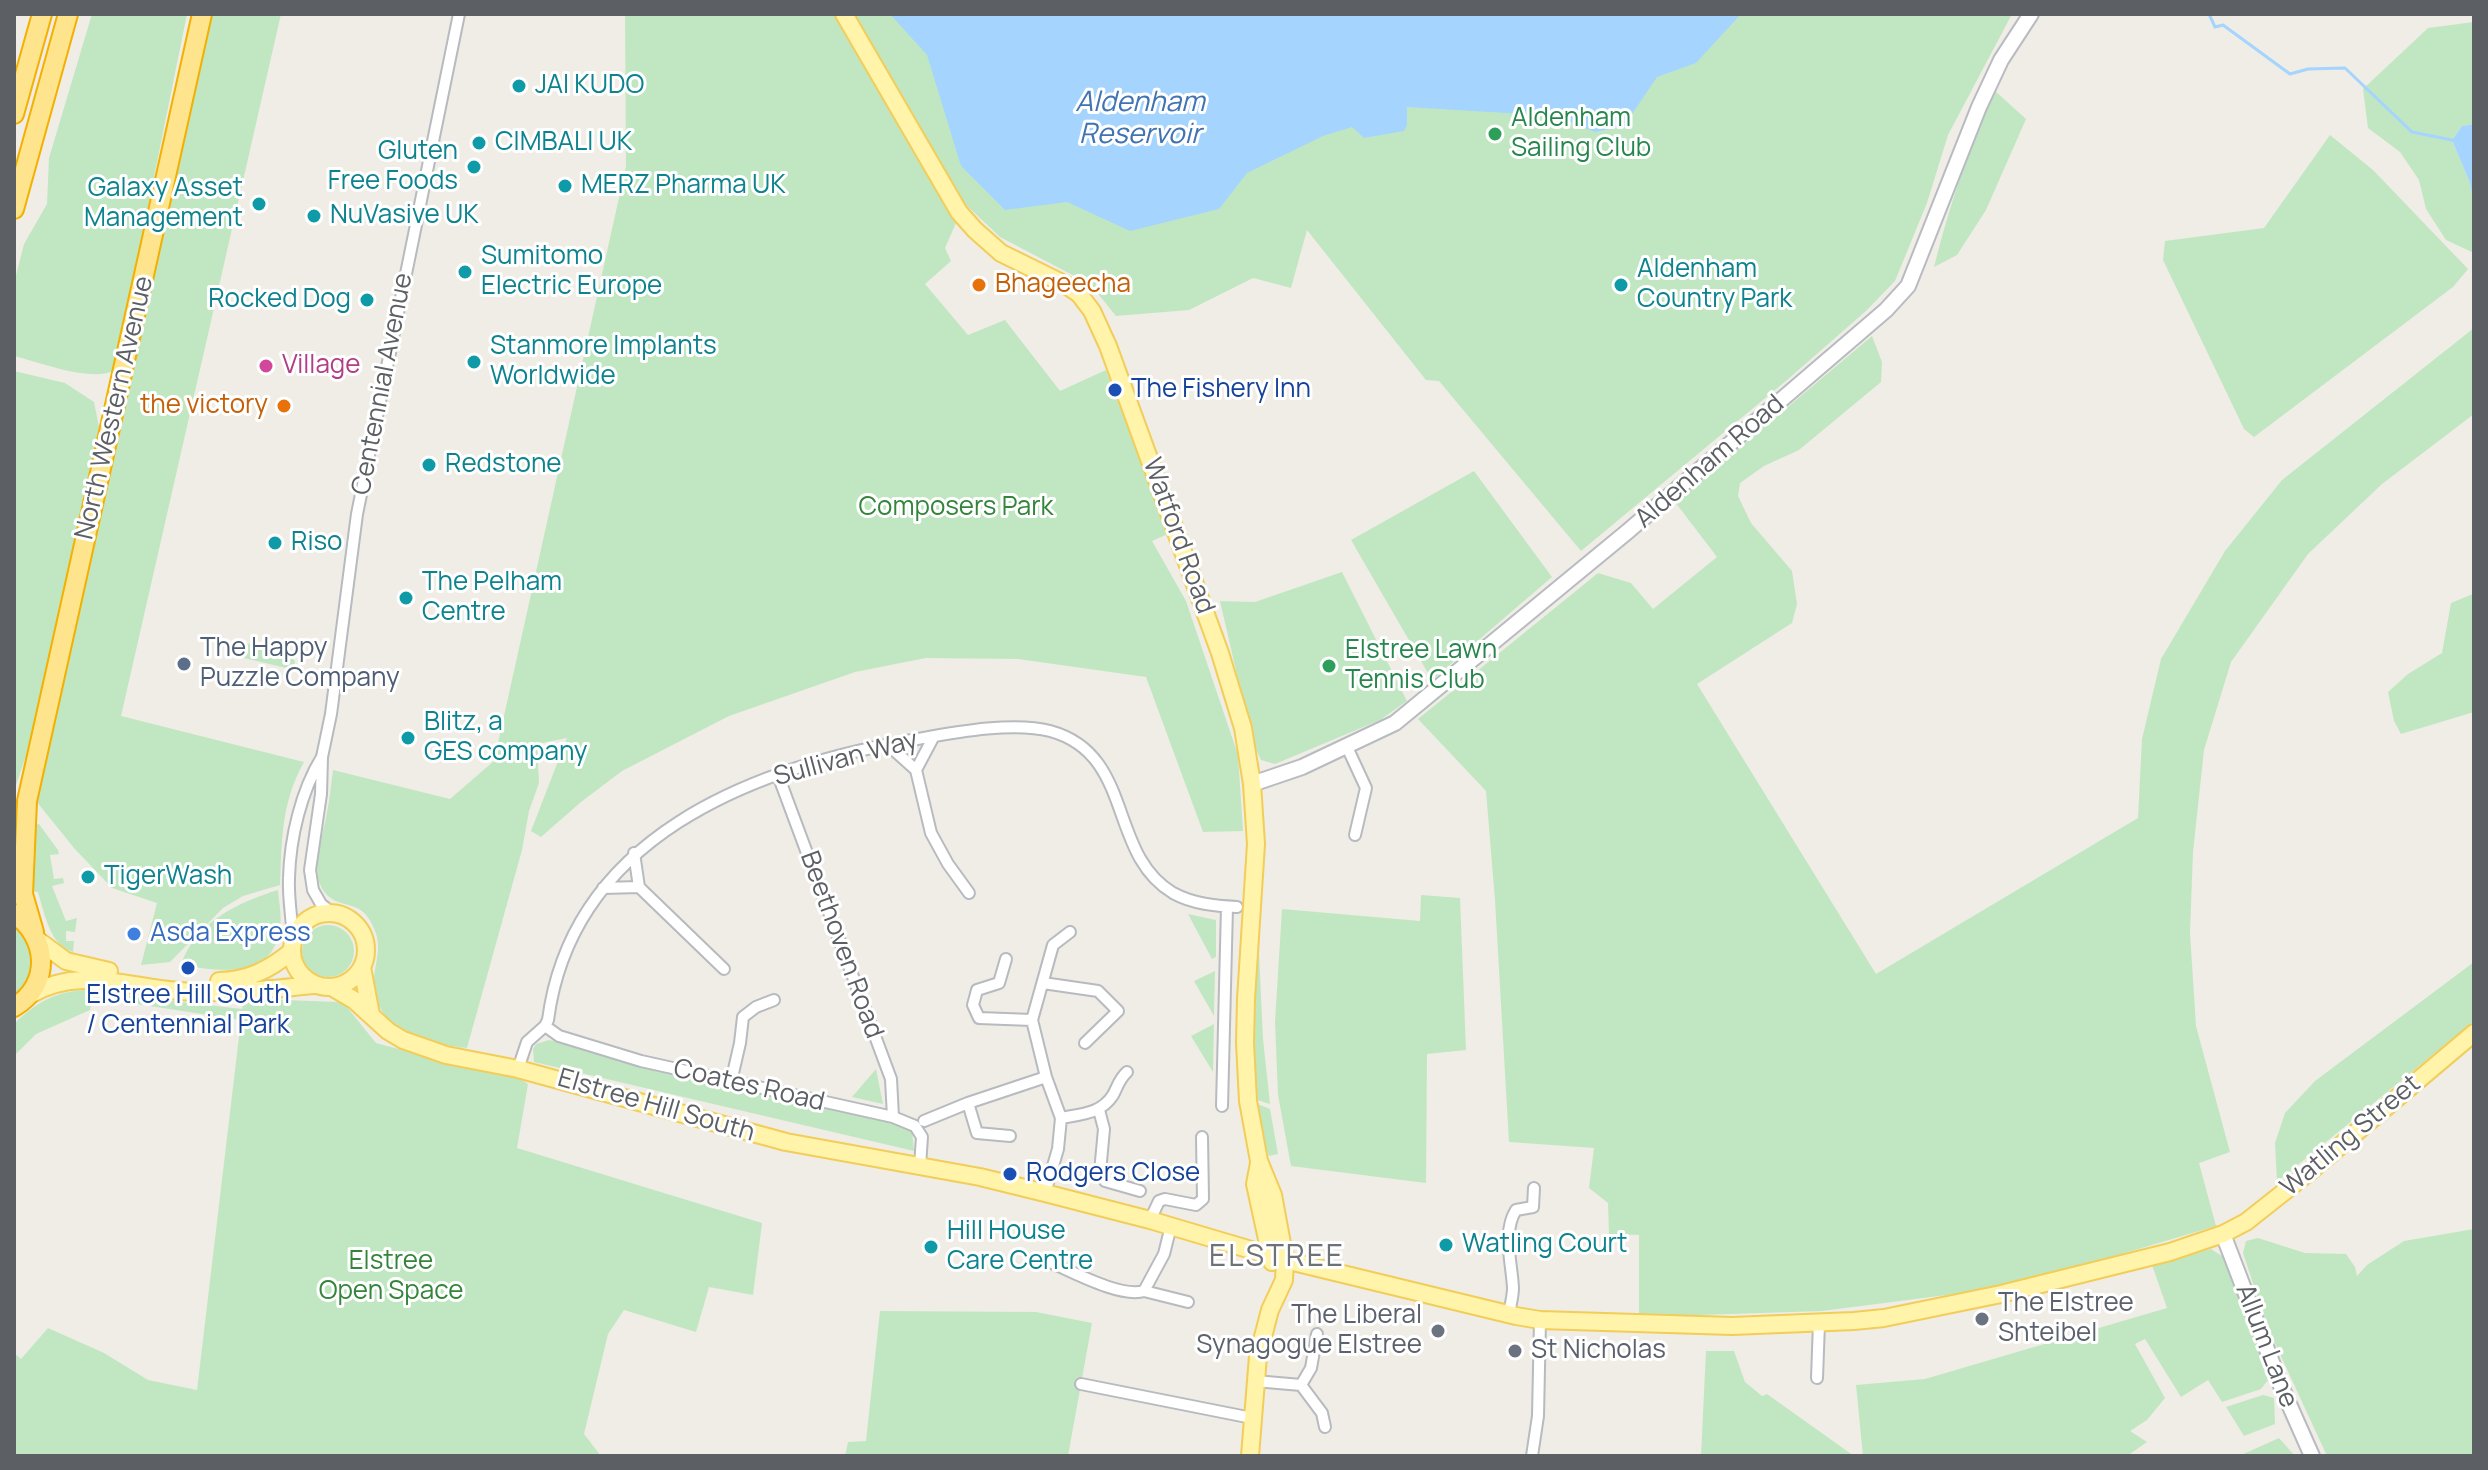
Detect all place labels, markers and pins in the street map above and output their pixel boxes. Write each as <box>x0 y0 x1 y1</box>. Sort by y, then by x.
place label: JAI KUDO <box>535 70 644 102</box>
marker: JAI KUDO <box>510 77 528 95</box>
place label: Aldenham Sailing Club <box>1511 103 1651 164</box>
marker: Aldenham Sailing Club <box>1486 125 1504 143</box>
place label: CIMBALI UK <box>495 127 632 159</box>
marker: CIMBALI UK <box>470 134 488 152</box>
place label: Gluten Free Foods <box>328 136 458 198</box>
marker: Gluten Free Foods <box>465 158 483 176</box>
place label: MERZ Pharma UK <box>581 170 786 202</box>
place label: Galaxy Asset Management <box>84 173 243 234</box>
marker: MERZ Pharma UK <box>556 177 574 195</box>
marker: Galaxy Asset Management <box>250 195 268 213</box>
place label: NuVasive UK <box>330 200 479 232</box>
marker: NuVasive UK <box>305 207 323 225</box>
place label: Sumitomo Electric Europe <box>481 241 662 302</box>
place label: Aldenham Country Park <box>1637 254 1792 316</box>
marker: Sumitomo Electric Europe <box>456 263 474 281</box>
place label: Bhageecha <box>995 269 1131 301</box>
marker: Bhageecha <box>970 276 988 294</box>
marker: Aldenham Country Park <box>1612 276 1630 294</box>
place label: Rocked Dog <box>208 284 351 316</box>
marker: Rocked Dog <box>358 291 376 309</box>
place label: Stanmore Implants Worldwide <box>490 331 717 392</box>
place label: Village <box>282 350 360 382</box>
marker: Stanmore Implants Worldwide <box>465 353 483 371</box>
marker: Village <box>257 357 275 375</box>
place label: The Fishery Inn <box>1131 374 1311 406</box>
marker: The Fishery Inn <box>1106 381 1124 399</box>
place label: the victory <box>140 390 268 422</box>
marker: the victory <box>275 397 293 415</box>
place label: Redstone <box>445 449 561 481</box>
marker: Redstone <box>420 456 438 474</box>
place label: Riso <box>291 527 342 559</box>
marker: Riso <box>266 534 284 552</box>
place label: The Pelham Centre <box>422 567 562 628</box>
marker: The Pelham Centre <box>397 589 415 607</box>
place label: The Happy Puzzle Company <box>200 633 400 694</box>
place label: Elstree Lawn Tennis Club <box>1345 635 1497 696</box>
marker: The Happy Puzzle Company <box>175 655 193 673</box>
marker: Elstree Lawn Tennis Club <box>1320 657 1338 675</box>
place label: Blitz, a GES company <box>424 707 588 768</box>
marker: Blitz, a GES company <box>399 729 417 747</box>
place label: TigerWash <box>104 861 232 893</box>
marker: TigerWash <box>79 868 97 886</box>
place label: Asda Express <box>150 918 311 950</box>
marker: Asda Express <box>125 925 143 943</box>
marker: Elstree Hill South / Centennial Park <box>179 959 197 977</box>
place label: Elstree Hill South / Centennial Park <box>86 980 290 1042</box>
place label: Rodgers Close <box>1026 1158 1200 1190</box>
marker: Rodgers Close <box>1001 1165 1019 1183</box>
place label: Hill House Care Centre <box>947 1216 1093 1278</box>
place label: Watling Court <box>1462 1229 1627 1261</box>
marker: Watling Court <box>1437 1236 1455 1254</box>
marker: Hill House Care Centre <box>922 1238 940 1256</box>
place label: The Elstree Shteibel <box>1998 1288 2134 1350</box>
place label: The Liberal Synagogue Elstree <box>1196 1300 1422 1362</box>
marker: The Elstree Shteibel <box>1973 1310 1991 1328</box>
marker: The Liberal Synagogue Elstree <box>1429 1322 1447 1340</box>
place label: St Nicholas <box>1531 1335 1666 1367</box>
marker: St Nicholas <box>1506 1342 1524 1360</box>

